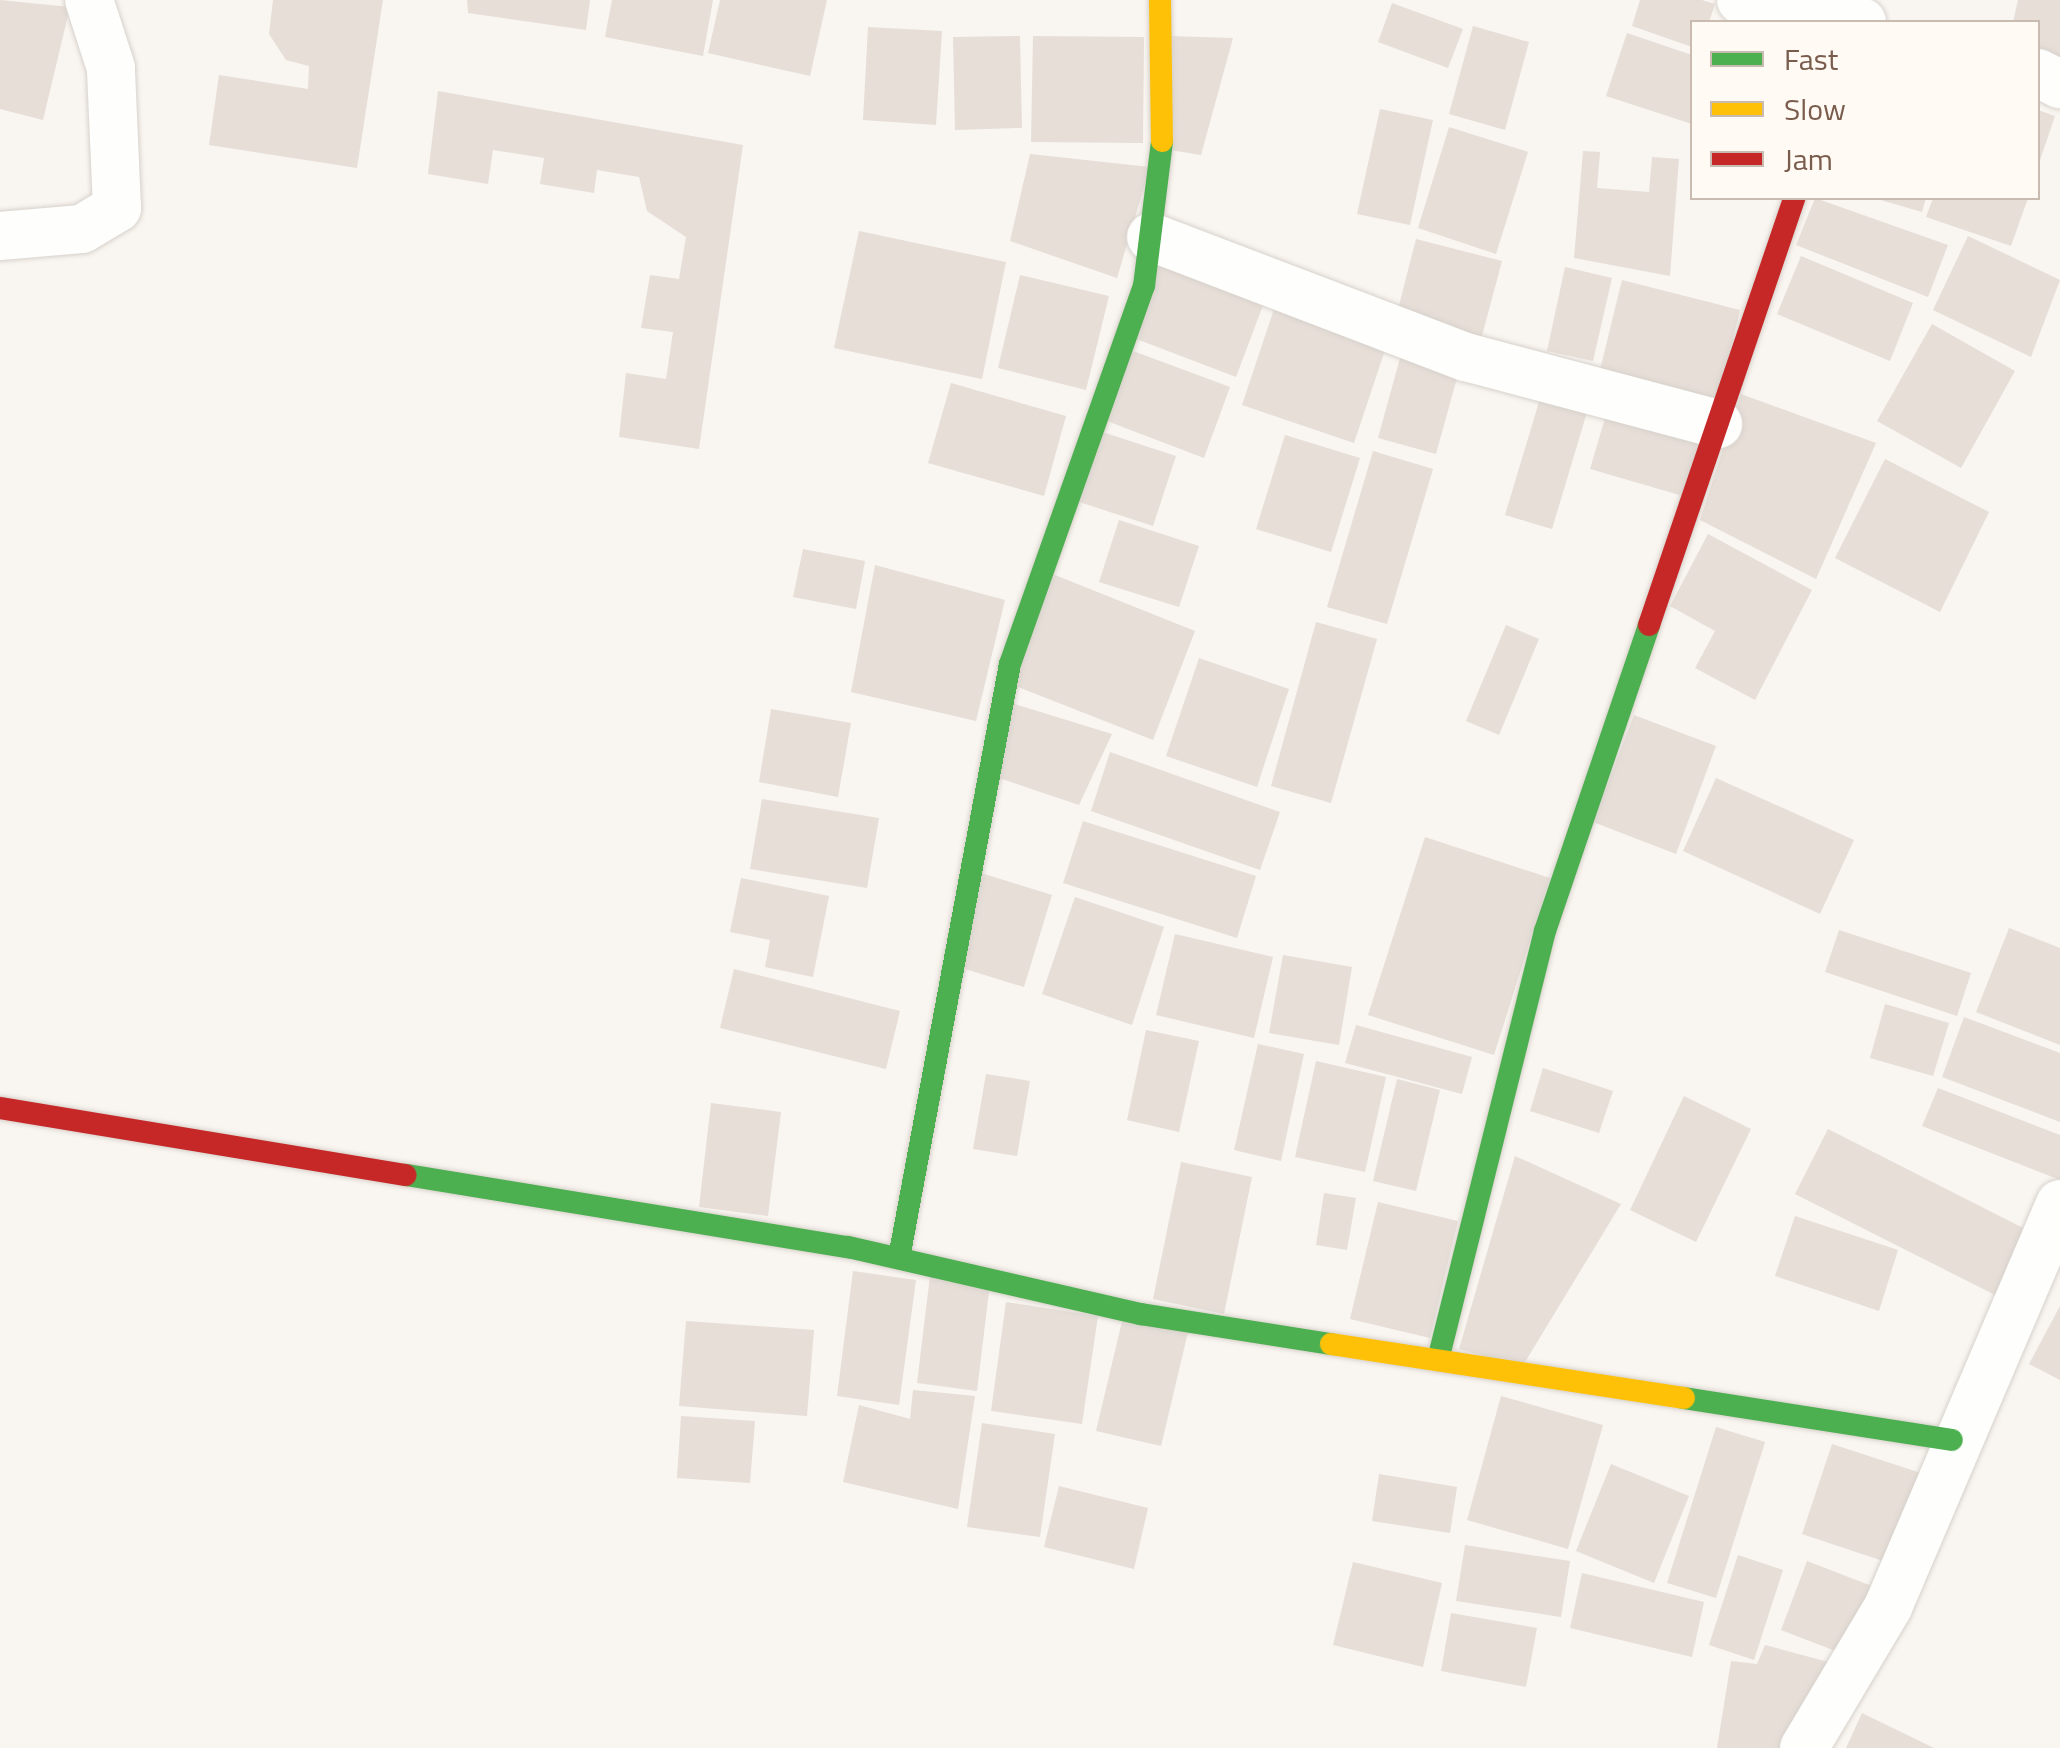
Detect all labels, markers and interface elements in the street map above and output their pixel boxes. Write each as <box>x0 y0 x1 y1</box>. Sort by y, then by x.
legend <box>1690 20 2040 200</box>
text: Fast <box>1784 36 1838 82</box>
text: Slow <box>1784 86 1846 132</box>
text: Jam <box>1784 136 1833 182</box>

